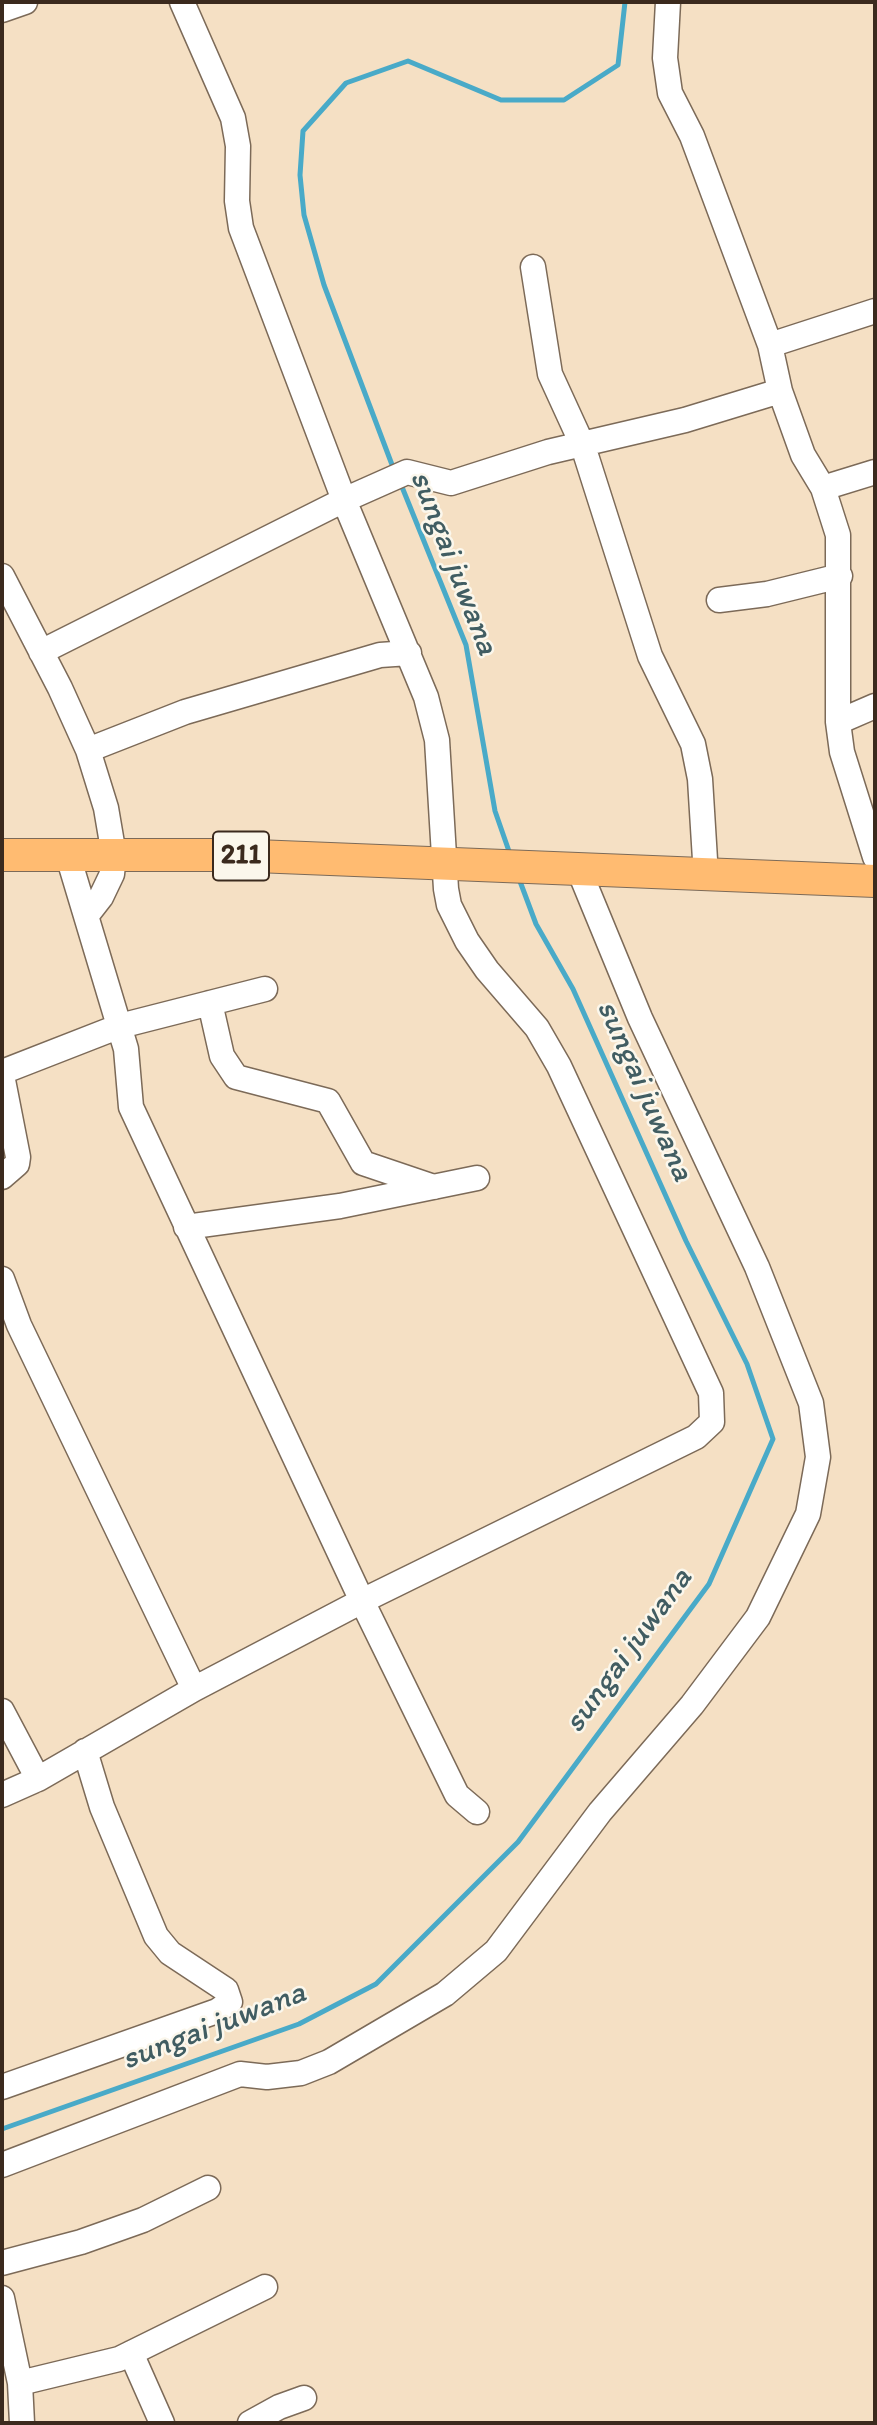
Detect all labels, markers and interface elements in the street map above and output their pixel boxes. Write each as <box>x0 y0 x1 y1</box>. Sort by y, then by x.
water label: sungai juwana <box>400 465 506 661</box>
road number: 211 <box>213 832 269 880</box>
water label: sungai juwana <box>587 994 701 1188</box>
water label: sungai juwana <box>556 1561 702 1741</box>
water label: sungai juwana <box>116 1974 312 2080</box>

